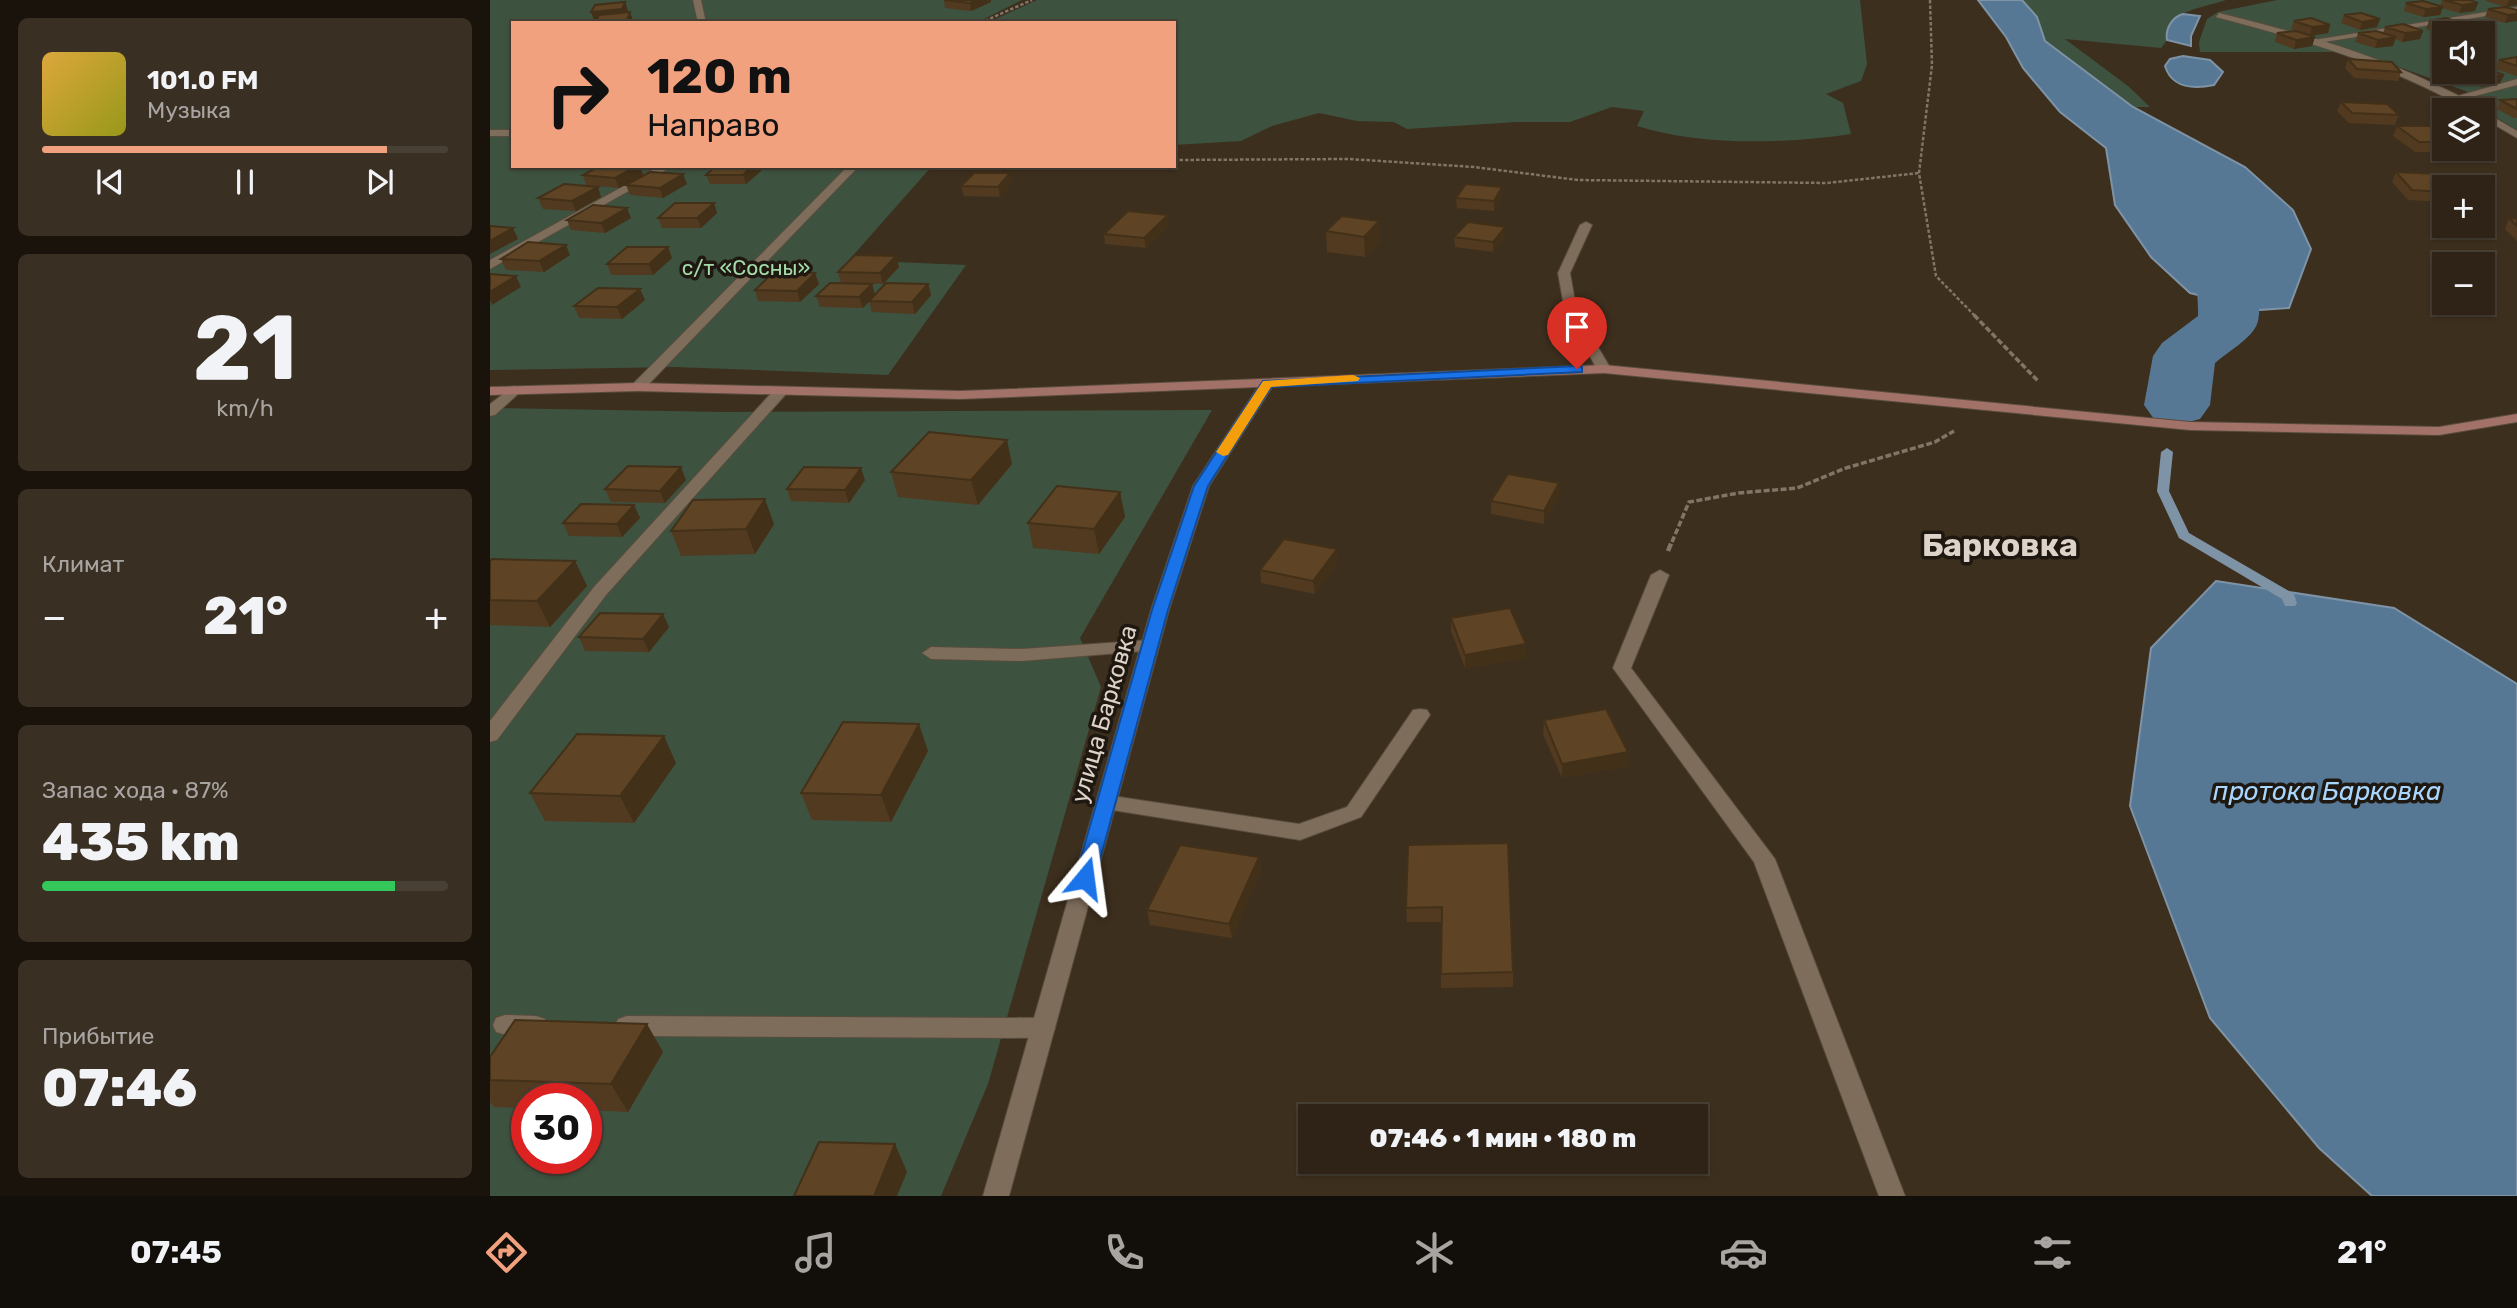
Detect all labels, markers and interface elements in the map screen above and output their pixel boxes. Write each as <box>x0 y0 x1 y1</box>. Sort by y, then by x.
map controls <box>2432 21 2495 315</box>
button: sound <box>2432 21 2495 84</box>
text: 120 m <box>647 47 792 105</box>
icon: right <box>532 49 623 140</box>
text: 101.0 FM <box>147 65 259 96</box>
text: Музыка <box>147 96 231 124</box>
button: layers <box>2432 98 2495 161</box>
text: Направо <box>647 106 780 144</box>
icon: previous <box>91 163 129 201</box>
icon: pause <box>226 163 264 201</box>
icon: next <box>361 163 399 201</box>
button: + <box>2432 175 2495 238</box>
button: − <box>2432 252 2495 315</box>
park label: с/т «Сосны» <box>682 255 810 280</box>
text: 21 <box>193 294 297 402</box>
pin <box>1547 297 1607 369</box>
icon: arrive <box>1558 308 1596 346</box>
text: km/h <box>216 394 274 422</box>
district label: Барковка <box>1922 526 2078 564</box>
text: Климат <box>42 550 124 578</box>
text: 21° <box>203 585 288 647</box>
text: − <box>42 594 67 640</box>
text: + <box>424 594 448 640</box>
street label: улица Барковка <box>1065 622 1143 806</box>
text: Запас хода · 87% <box>42 776 229 804</box>
water label: протока Барковка <box>2213 776 2441 807</box>
text: 435 km <box>42 811 240 873</box>
position arrow <box>1048 841 1122 915</box>
text: Прибытие <box>42 1022 154 1050</box>
text: 07:46 <box>42 1057 197 1119</box>
speed limit sign: 30 <box>511 1083 602 1174</box>
text: 07:46 · 1 мин · 180 m <box>1370 1123 1636 1154</box>
icon: directions <box>482 1228 531 1277</box>
icon: music <box>791 1228 840 1277</box>
icon: phone <box>1100 1228 1149 1277</box>
icon: climate <box>1410 1228 1459 1277</box>
icon: car <box>1719 1228 1768 1277</box>
icon: filters <box>2028 1228 2077 1277</box>
text: 07:45 <box>130 1233 222 1271</box>
text: 21° <box>2337 1233 2387 1271</box>

